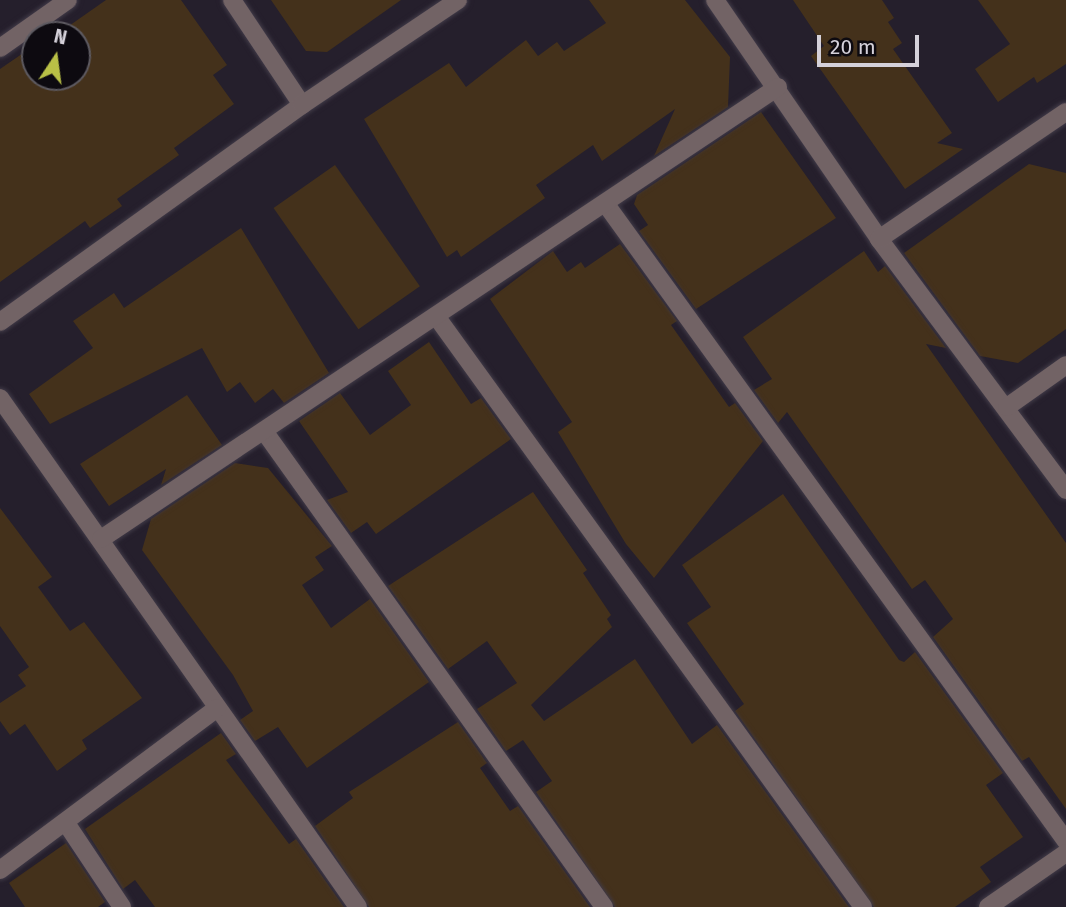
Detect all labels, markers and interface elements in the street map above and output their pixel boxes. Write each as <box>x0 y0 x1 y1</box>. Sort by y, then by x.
north arrow <box>21 21 91 91</box>
scale bar <box>821 21 922 65</box>
text: N <box>52 24 69 50</box>
text: 20 m <box>830 34 876 60</box>

